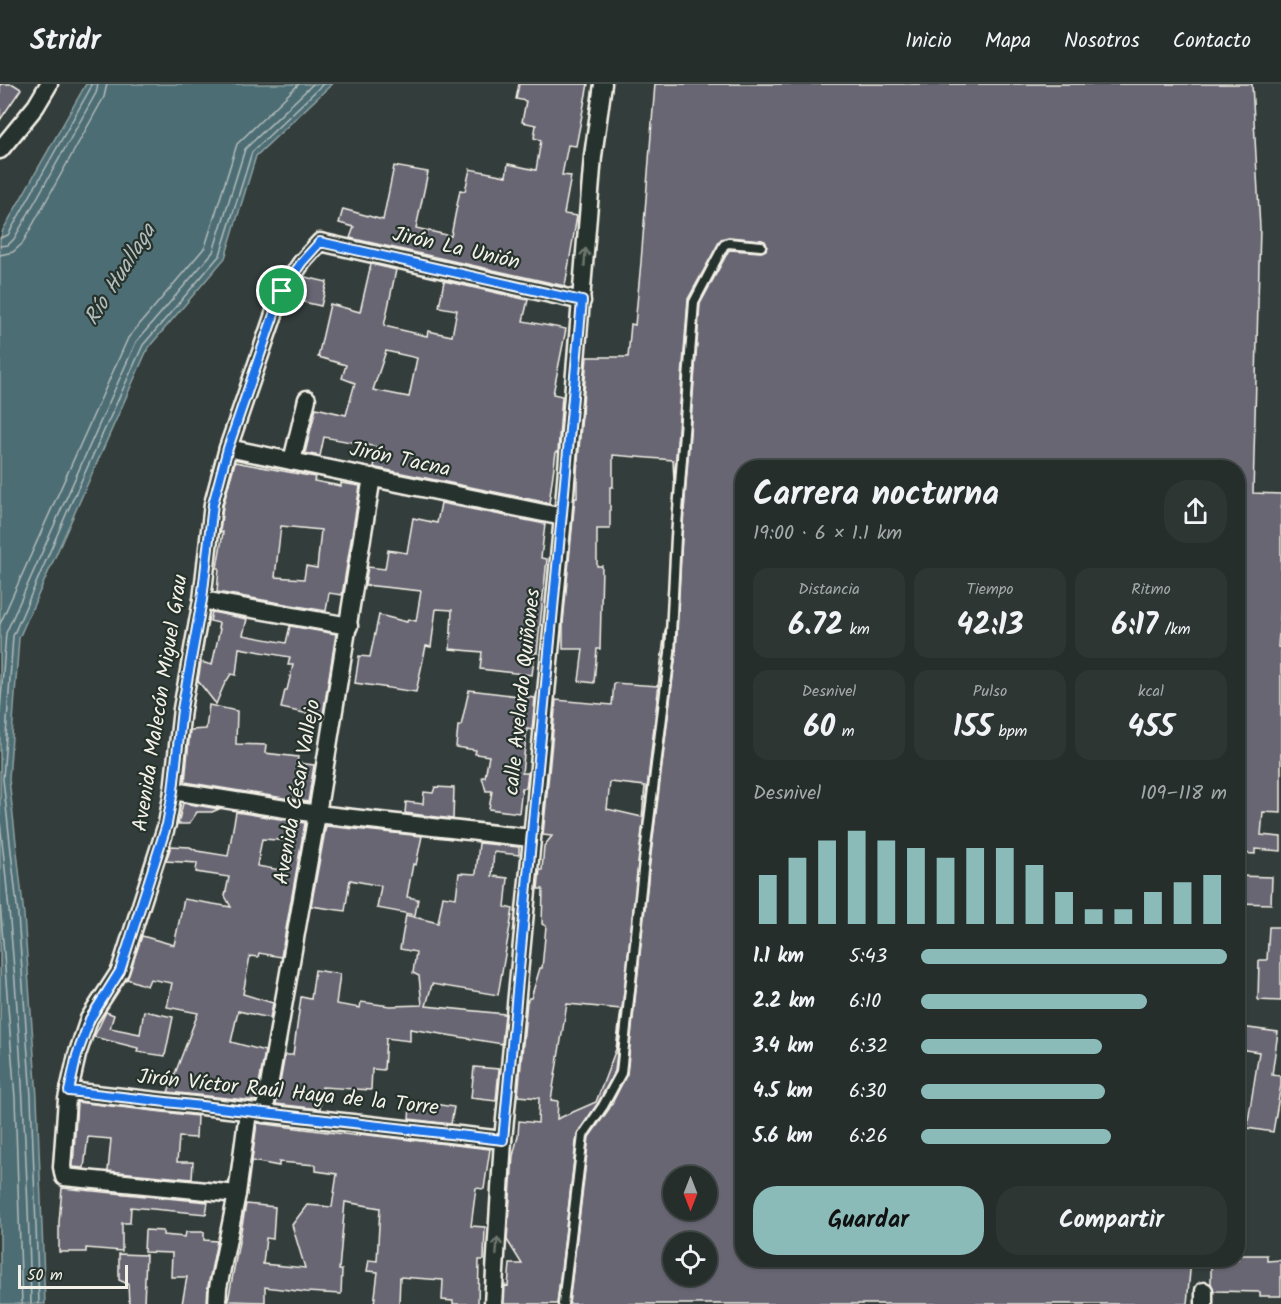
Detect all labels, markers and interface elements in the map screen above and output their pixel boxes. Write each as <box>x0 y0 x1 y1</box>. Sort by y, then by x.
text: Stridr <box>30 19 101 64</box>
text: Inicio <box>905 25 952 58</box>
text: Mapa <box>985 25 1031 58</box>
text: Nosotros <box>1064 25 1140 58</box>
text: Contacto <box>1173 25 1251 58</box>
water label: Río Huallaga <box>76 216 167 333</box>
street label: Jirón La Unión <box>389 218 523 280</box>
one-way arrow <box>580 247 591 267</box>
pin <box>256 265 307 316</box>
icon: arrive <box>265 274 298 307</box>
street label: Jirón Tacna <box>347 433 453 487</box>
text: Carrera nocturna <box>753 469 999 522</box>
button: share <box>1164 480 1227 543</box>
text: 19:00 · 6 × 1.1 km <box>753 518 902 550</box>
street label: Avenida Malecón Miguel Grau <box>124 572 198 834</box>
text: Distancia <box>798 577 860 602</box>
text: Tiempo <box>966 577 1014 602</box>
text: Ritmo <box>1131 577 1171 602</box>
street label: calle Avelardo Quiñones <box>496 587 550 797</box>
text: 6.72 <box>788 602 843 650</box>
text: 42:13 <box>957 602 1023 650</box>
text: 6:17 <box>1111 602 1158 650</box>
text: km <box>843 617 870 642</box>
text: /km <box>1158 617 1191 642</box>
text: Desnivel <box>802 679 856 704</box>
text: Pulso <box>973 679 1007 704</box>
text: kcal <box>1138 679 1164 704</box>
street label: Avenida César Vallejo <box>265 697 331 887</box>
text: 60 <box>804 704 835 752</box>
text: 155 <box>953 704 992 752</box>
text: 455 <box>1128 704 1174 752</box>
text: m <box>835 719 854 744</box>
text: bpm <box>992 719 1027 744</box>
text: Desnivel <box>753 778 821 810</box>
text: 109–118 m <box>1140 778 1227 810</box>
text: 1.1 km <box>753 941 804 973</box>
text: 5:43 <box>849 941 887 973</box>
text: 2.2 km <box>753 986 815 1018</box>
text: 6:10 <box>849 986 881 1018</box>
text: 3.4 km <box>753 1031 814 1063</box>
text: 6:32 <box>849 1031 888 1063</box>
street label: Jirón Víctor Raúl Haya de la Torre <box>136 1061 441 1125</box>
text: 4.5 km <box>753 1076 813 1108</box>
text: 6:30 <box>849 1076 886 1108</box>
text: 5.6 km <box>753 1121 813 1153</box>
text: 6:26 <box>849 1121 888 1153</box>
north arrow <box>663 1166 717 1220</box>
map controls <box>663 1166 717 1286</box>
button: Guardar <box>753 1186 984 1255</box>
button: Compartir <box>996 1186 1227 1255</box>
button: locate <box>663 1232 717 1286</box>
one-way arrow <box>491 1236 502 1256</box>
scale bar <box>18 1262 128 1290</box>
text: 50 m <box>27 1263 63 1288</box>

